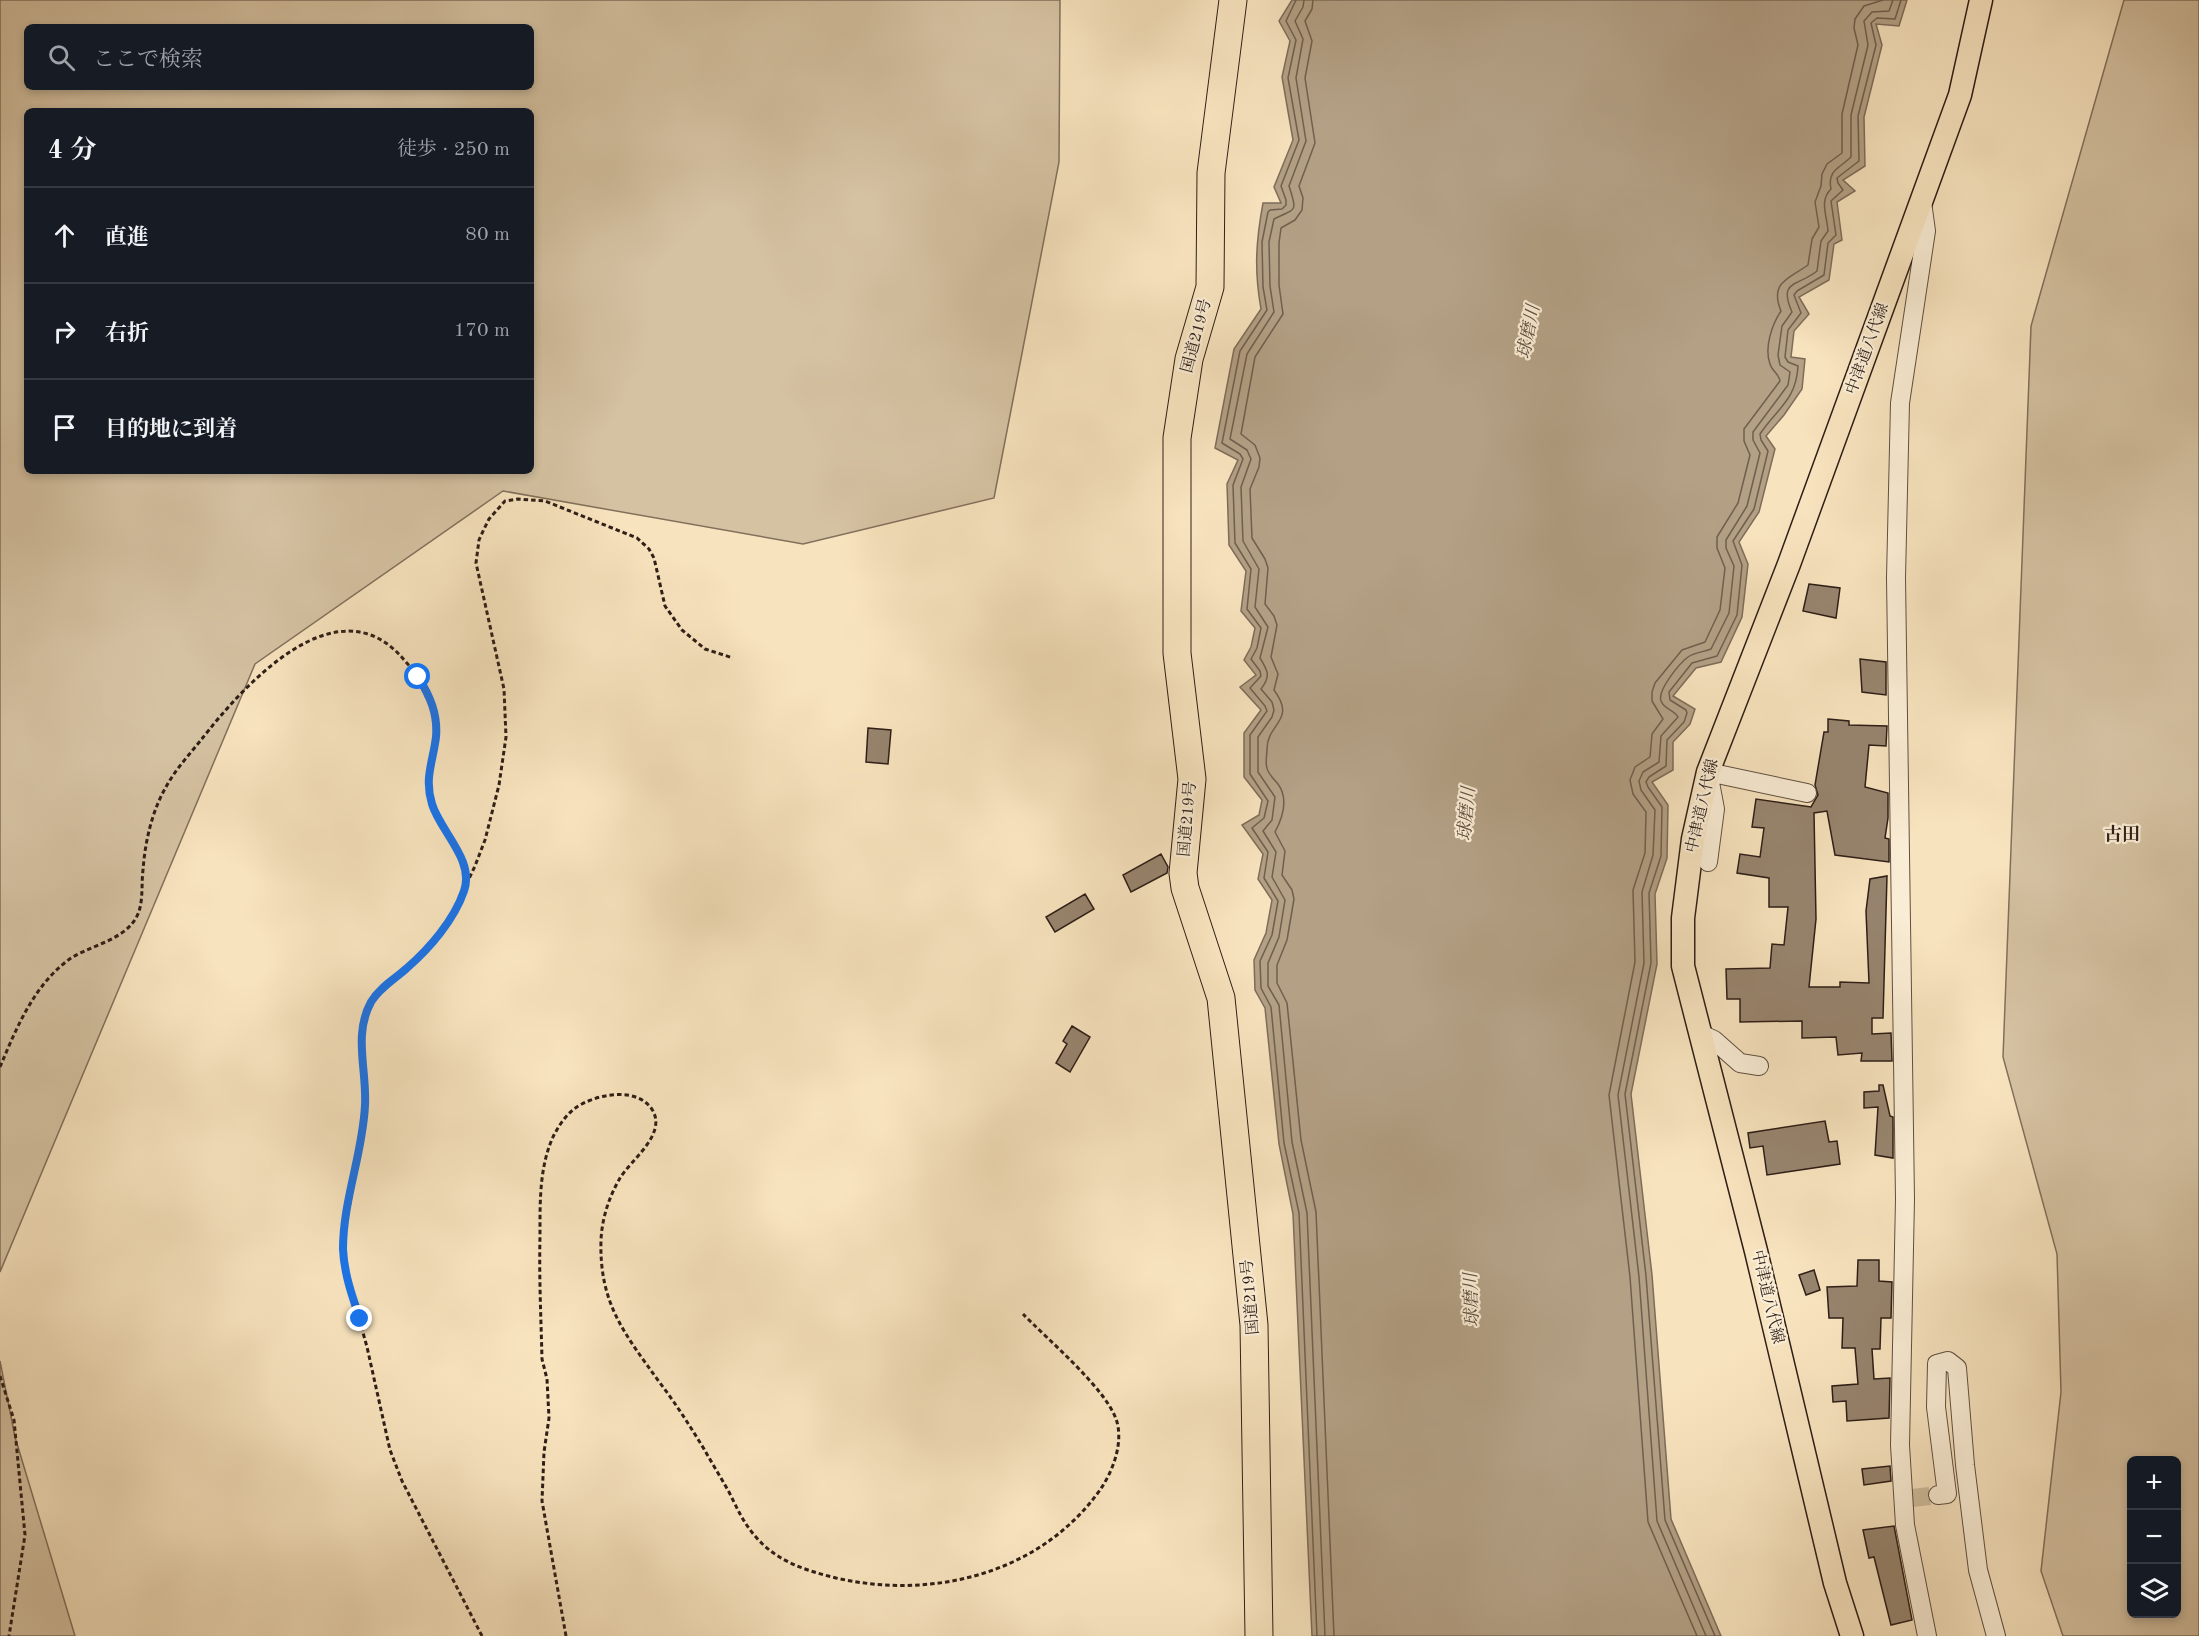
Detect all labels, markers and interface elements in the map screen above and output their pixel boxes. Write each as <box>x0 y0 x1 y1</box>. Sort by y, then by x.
search box <box>24 24 534 90</box>
icon: search <box>45 41 78 74</box>
text: ここで検索 <box>93 49 203 71</box>
text: 4 分 <box>48 138 96 164</box>
text: 徒歩 · 250 m <box>397 140 510 160</box>
icon: ahead <box>48 219 81 252</box>
text: 80 m <box>465 225 510 245</box>
text: 直進 <box>105 227 149 249</box>
street label: 国道219号 <box>1178 297 1215 375</box>
street label: 中津道八代線 <box>1842 300 1892 397</box>
water label: 球磨川 <box>1513 301 1543 360</box>
icon: right <box>48 315 81 348</box>
text: 170 m <box>454 321 510 341</box>
text: 右折 <box>105 323 149 345</box>
icon: arrive <box>48 411 81 444</box>
text: 目的地に到着 <box>105 419 237 441</box>
route start <box>404 663 430 689</box>
street label: 中津道八代線 <box>1682 757 1722 855</box>
street label: 国道219号 <box>1175 780 1199 857</box>
water label: 球磨川 <box>1454 784 1478 842</box>
district label: 古田 <box>2104 824 2140 844</box>
street label: 中津道八代線 <box>1748 1248 1788 1346</box>
street label: 国道219号 <box>1238 1259 1262 1336</box>
water label: 球磨川 <box>1460 1271 1482 1327</box>
route end <box>346 1305 372 1331</box>
map controls <box>2127 1456 2181 1618</box>
button: + <box>2127 1456 2181 1510</box>
button: − <box>2127 1510 2181 1564</box>
button: layers <box>2127 1564 2181 1618</box>

